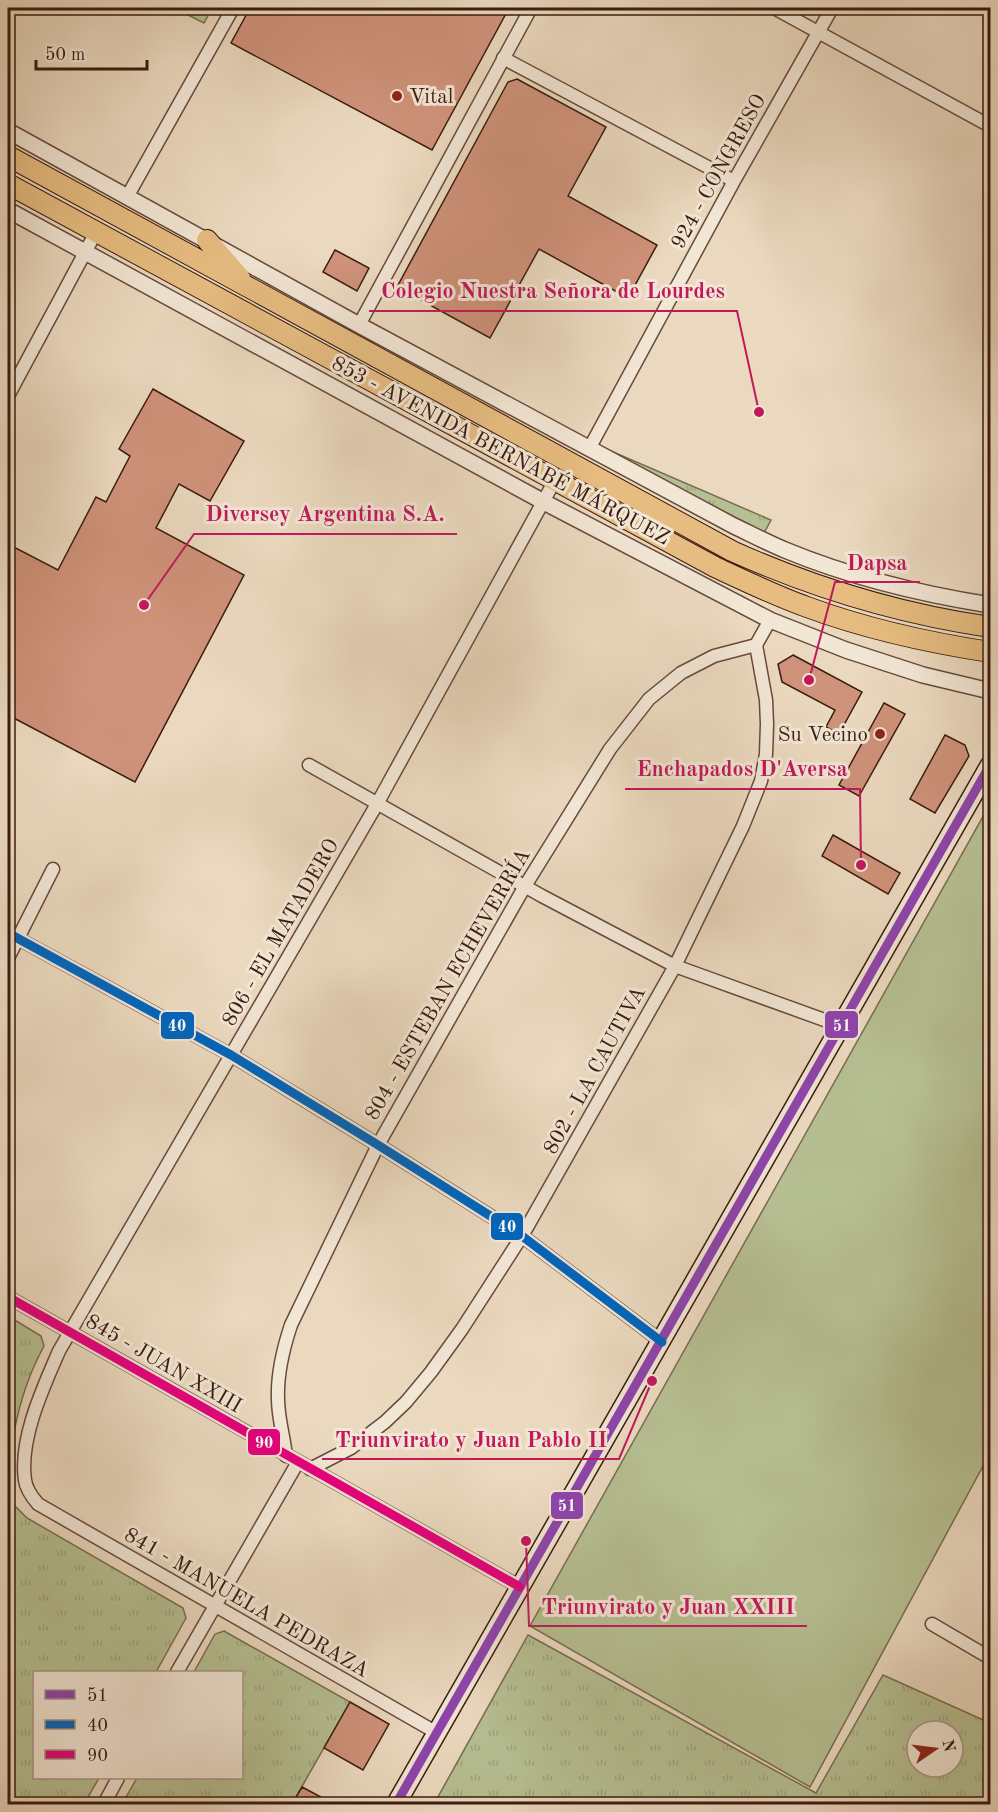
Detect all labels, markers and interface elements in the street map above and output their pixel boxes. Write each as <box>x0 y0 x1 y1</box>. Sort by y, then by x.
scale bar <box>36 33 147 71</box>
text: 50 m <box>45 46 85 64</box>
place label: Vital <box>409 87 454 108</box>
marker: Vital <box>390 89 404 103</box>
street label: 924 - CONGRESO <box>668 91 771 253</box>
callout: Colegio Nuestra Señora de Lourdes <box>369 271 737 311</box>
text: Colegio Nuestra Señora de Lourdes <box>381 281 725 303</box>
street label: 853 - AVENIDA BERNABÉ MÁRQUEZ <box>328 350 674 550</box>
callout: Diversey Argentina S.A. <box>194 494 457 534</box>
text: Diversey Argentina S.A. <box>205 504 445 526</box>
callout: Dapsa <box>835 542 920 582</box>
text: Dapsa <box>846 553 908 575</box>
place label: Su Vecino <box>777 725 868 746</box>
marker: Su Vecino <box>873 727 887 741</box>
callout: Enchapados D'Aversa <box>625 749 860 789</box>
text: Enchapados D'Aversa <box>636 759 848 781</box>
street label: 806 - EL MATADERO <box>219 836 343 1030</box>
street label: 804 - ESTEBAN ECHEVERRÍA <box>358 843 535 1124</box>
street label: 802 - LA CAUTIVA <box>540 983 650 1158</box>
line badge: 51 <box>824 1010 859 1039</box>
line badge: 40 <box>160 1011 195 1040</box>
text: 40 <box>168 1019 186 1035</box>
text: 51 <box>833 1019 851 1035</box>
line badge: 40 <box>490 1212 524 1241</box>
text: 40 <box>498 1220 516 1236</box>
street label: 845 - JUAN XXIII <box>82 1311 245 1417</box>
callout: Triunvirato y Juan Pablo II <box>322 1419 619 1459</box>
line badge: 90 <box>247 1428 281 1456</box>
text: Triunvirato y Juan Pablo II <box>335 1430 607 1452</box>
text: 90 <box>255 1436 273 1452</box>
line badge: 51 <box>550 1491 584 1520</box>
text: 51 <box>558 1499 576 1515</box>
street label: 841 - MANUELA PEDRAZA <box>120 1525 372 1682</box>
callout: Triunvirato y Juan XXIII <box>529 1586 807 1626</box>
text: Triunvirato y Juan XXIII <box>541 1597 795 1619</box>
legend <box>33 1671 243 1779</box>
text: 51 <box>87 1687 108 1705</box>
text: 40 <box>87 1717 108 1735</box>
north arrow <box>905 1719 965 1779</box>
text: N <box>938 1738 957 1754</box>
text: 90 <box>87 1747 108 1765</box>

